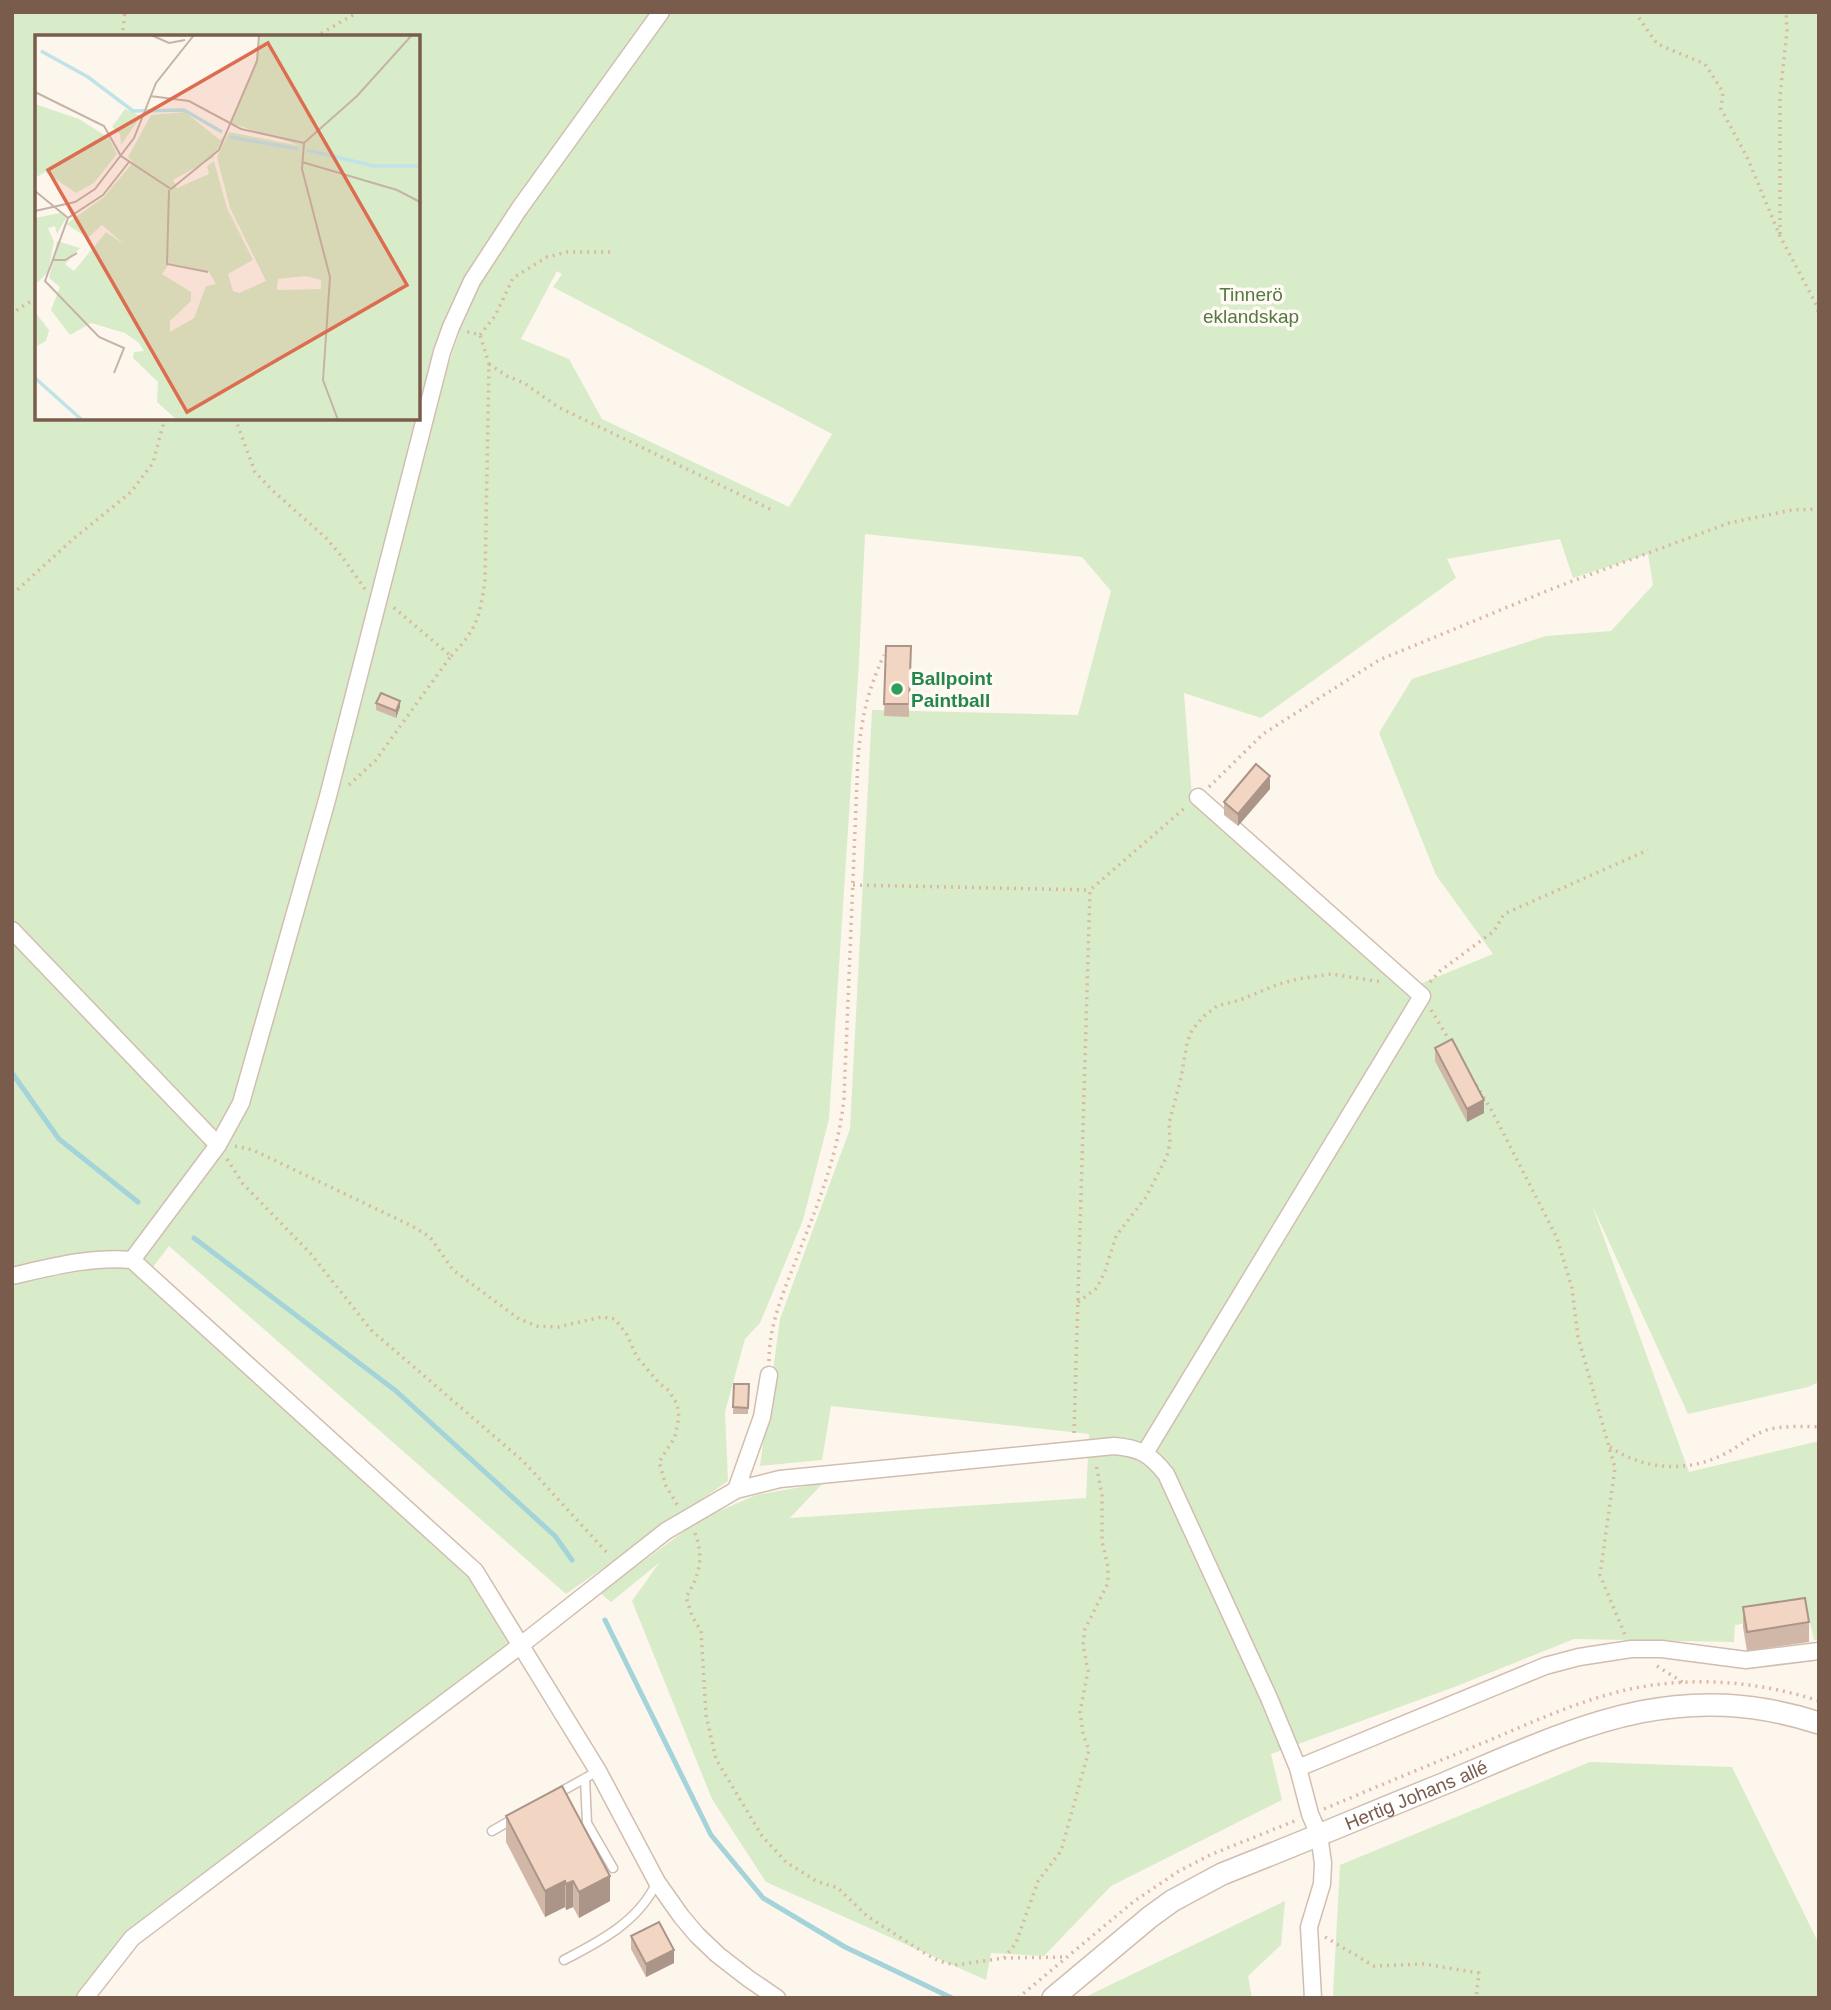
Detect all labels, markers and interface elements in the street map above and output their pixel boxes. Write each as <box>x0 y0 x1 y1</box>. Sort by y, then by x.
inset map <box>35 35 420 420</box>
park label: Tinnerö eklandskap <box>1203 284 1299 327</box>
place label: Ballpoint Paintball <box>911 668 993 711</box>
marker: Ballpoint Paintball <box>889 681 905 697</box>
street label: Hertig Johans allé <box>1342 1756 1491 1834</box>

